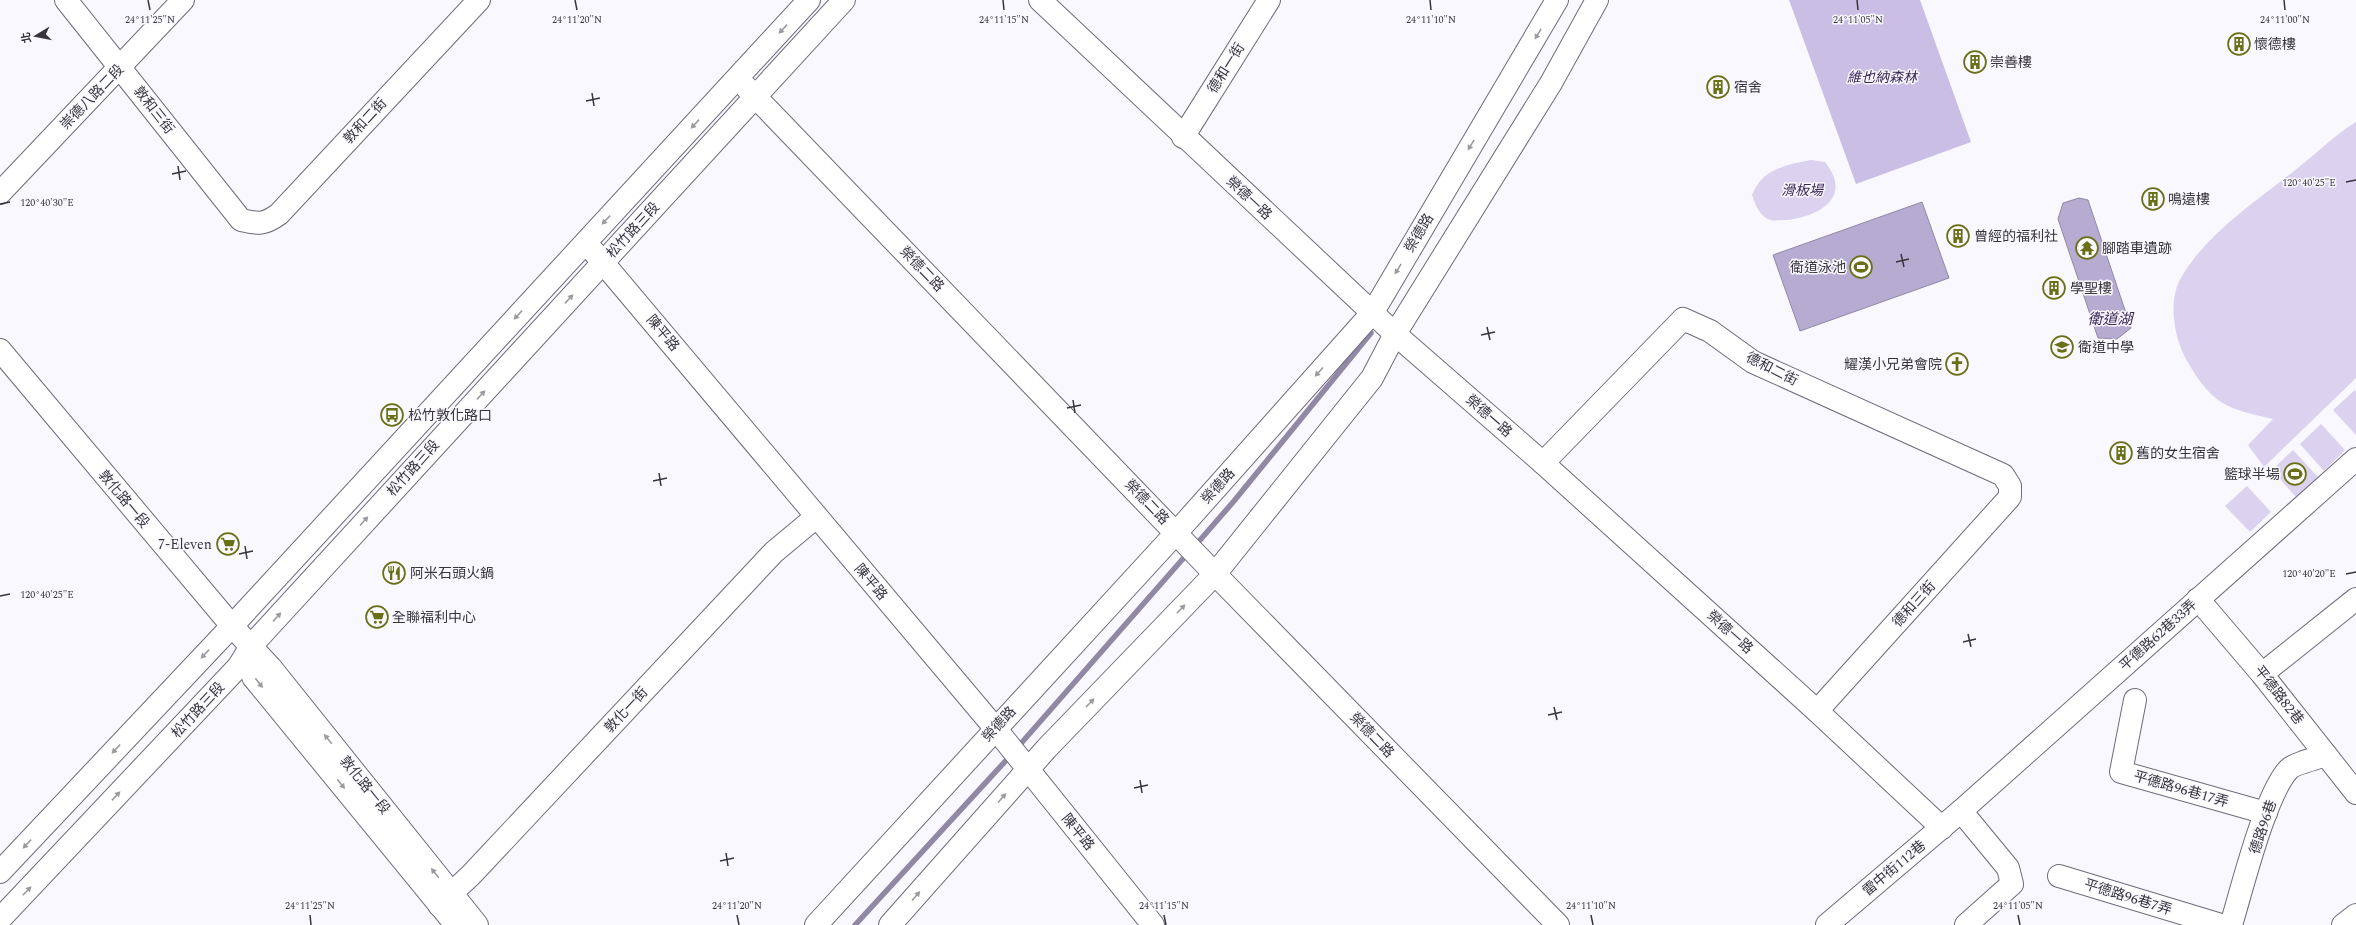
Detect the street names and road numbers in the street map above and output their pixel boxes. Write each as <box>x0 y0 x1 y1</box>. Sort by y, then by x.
street label: 德和一街 <box>1202 39 1250 97</box>
street label: 崇德八路二段 <box>55 59 129 135</box>
street label: 敦和三街 <box>128 81 180 139</box>
street label: 敦和二街 <box>338 93 392 149</box>
street label: 榮德一路 <box>1221 171 1277 225</box>
street label: 松竹路三段 <box>601 197 665 263</box>
street label: 榮德路 <box>1399 210 1439 256</box>
street label: 榮德二路 <box>895 242 949 296</box>
street label: 陳平路 <box>641 310 685 356</box>
street label: 德和二街 <box>1742 347 1802 391</box>
street label: 榮德一路 <box>1461 390 1517 442</box>
street label: 松竹路三段 <box>382 435 444 501</box>
street label: 榮德路 <box>1196 463 1240 509</box>
street label: 敦化路一段 <box>93 465 155 533</box>
street label: 榮德二路 <box>1120 475 1174 529</box>
street label: 陳平路 <box>849 559 893 605</box>
street label: 德和三街 <box>1887 576 1941 632</box>
street label: 平德路62巷33弄 <box>2115 594 2201 676</box>
street label: 榮德一路 <box>1702 605 1758 659</box>
street label: 平德路82巷 <box>2249 661 2309 729</box>
street label: 松竹路三段 <box>166 677 230 743</box>
street label: 敦化一街 <box>599 682 653 738</box>
street label: 榮德路 <box>977 701 1021 747</box>
street label: 榮德二路 <box>1345 708 1399 762</box>
street label: 敦化路一段 <box>335 751 395 819</box>
street label: 平德路96巷17弄 <box>2131 765 2231 813</box>
street label: 德路96巷 <box>2244 797 2282 857</box>
street label: 陳平路 <box>1057 809 1099 855</box>
street label: 雷中街112巷 <box>1858 835 1930 901</box>
street label: 平德路96巷7弄 <box>2081 874 2175 920</box>

